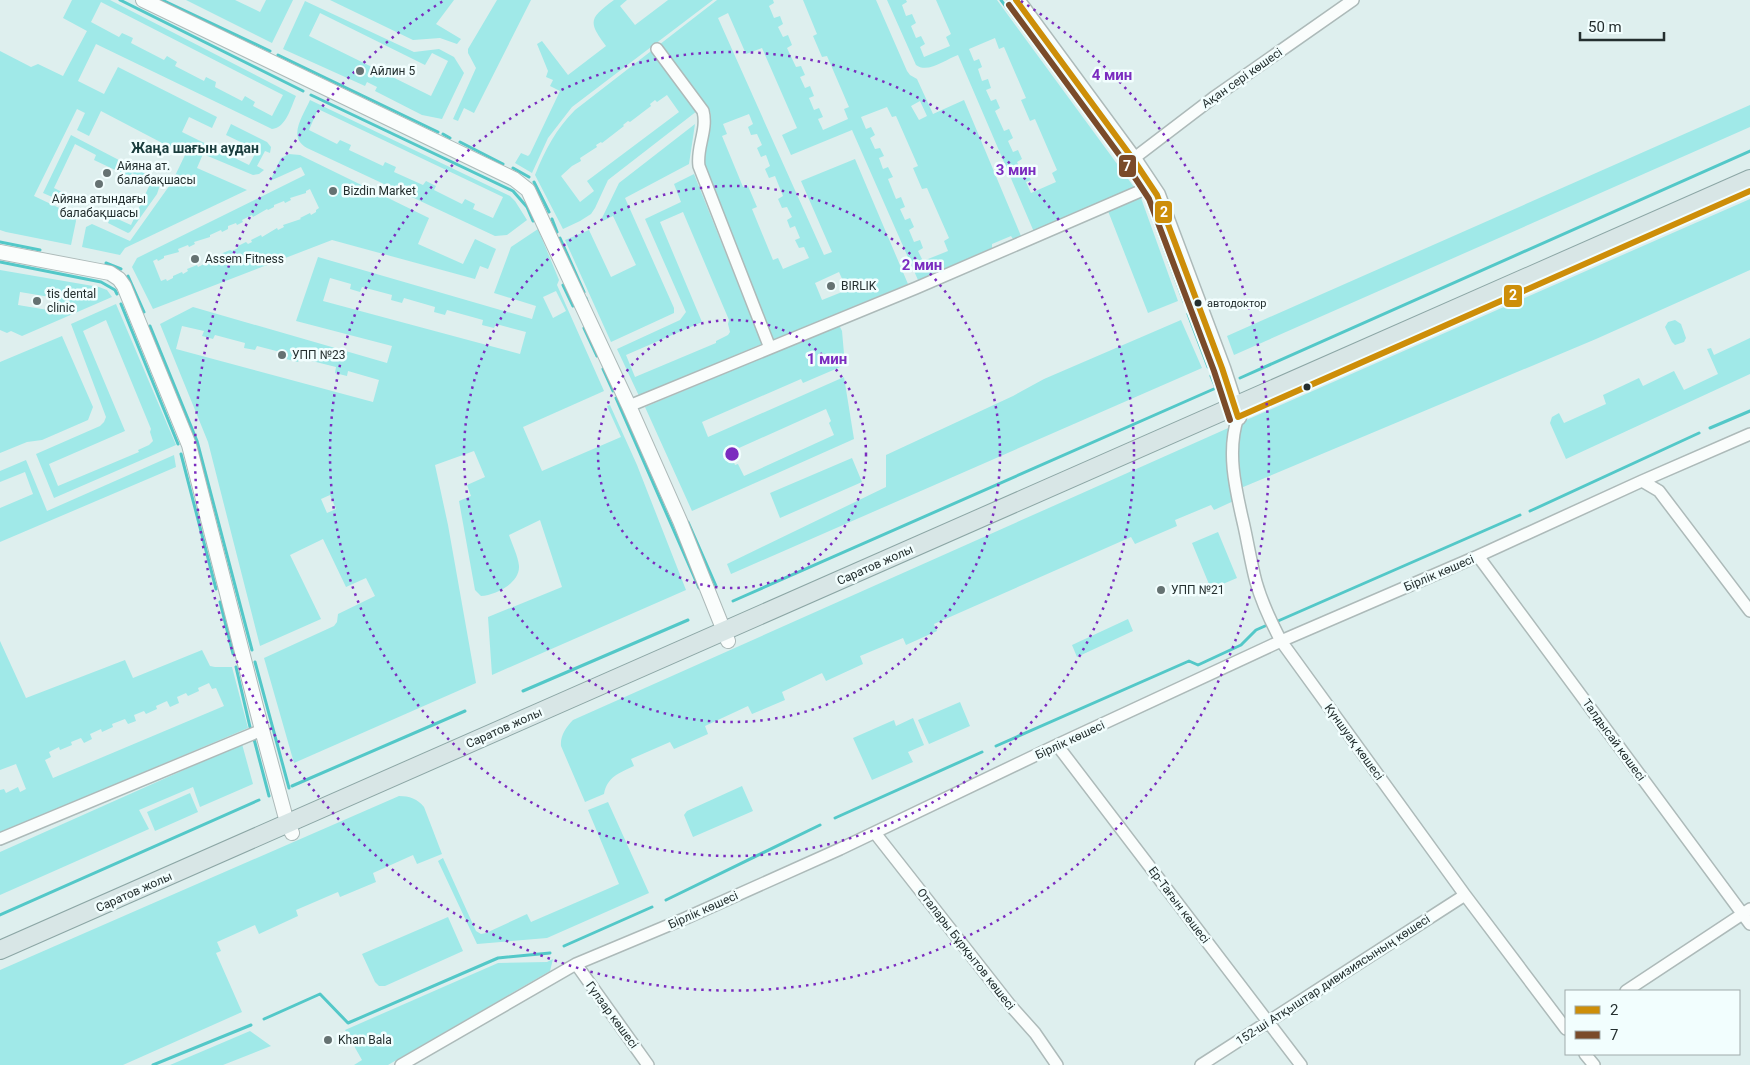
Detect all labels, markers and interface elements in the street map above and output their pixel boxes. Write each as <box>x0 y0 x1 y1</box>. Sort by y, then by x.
scale bar <box>1580 10 1664 42</box>
text: 50 m <box>1588 18 1622 36</box>
street label: Ақан сері көшесі <box>1199 45 1285 111</box>
place label: Айлин 5 <box>370 64 416 78</box>
marker: Айлин 5 <box>354 65 366 77</box>
text: 4 мин <box>1092 66 1132 84</box>
district label: Жаңа шағын аудан <box>131 140 259 156</box>
line badge: 7 <box>1118 154 1137 178</box>
text: 7 <box>1123 158 1131 174</box>
place label: Айяна ат. балабақшасы <box>117 159 196 187</box>
text: 3 мин <box>996 161 1036 179</box>
marker: Айяна ат. балабақшасы <box>101 167 113 179</box>
marker: Айяна атындағы балабақшасы <box>93 178 105 190</box>
place label: Bizdin Market <box>343 184 416 198</box>
marker: Bizdin Market <box>327 185 339 197</box>
place label: Айяна атындағы балабақшасы <box>52 192 146 220</box>
line badge: 2 <box>1154 200 1173 224</box>
text: 2 <box>1160 204 1168 220</box>
place label: Assem Fitness <box>205 252 284 266</box>
marker: Assem Fitness <box>189 253 201 265</box>
text: 2 мин <box>902 256 942 274</box>
place label: BIRLIK <box>841 279 877 293</box>
marker: BIRLIK <box>825 280 837 292</box>
line badge: 2 <box>1503 284 1523 308</box>
place label: tis dental clinic <box>47 287 96 315</box>
text: 2 <box>1509 287 1517 303</box>
marker: tis dental clinic <box>31 295 43 307</box>
place label: автодоктор <box>1207 297 1267 310</box>
marker: автодоктор <box>1193 298 1203 308</box>
place label: УПП №23 <box>292 348 345 362</box>
marker: УПП №23 <box>276 349 288 361</box>
text: 1 мин <box>807 350 847 368</box>
unlabelled marker <box>1302 382 1312 392</box>
centre of rings <box>723 445 741 463</box>
street label: Саратов жолы <box>835 542 915 588</box>
street label: Бірлік көшесі <box>1402 552 1476 594</box>
place label: УПП №21 <box>1171 583 1224 597</box>
marker: УПП №21 <box>1155 584 1167 596</box>
street label: Талдысай көшесі <box>1580 696 1648 784</box>
street label: Күншуақ көшесі <box>1322 701 1386 783</box>
street label: Саратов жолы <box>464 705 544 751</box>
street label: Бірлік көшесі <box>1033 718 1107 762</box>
street label: Ер-Тағын көшесі <box>1146 864 1213 946</box>
street label: Саратов жолы <box>94 869 174 915</box>
street label: Оталары Бұрқытов көшесі <box>914 885 1018 1013</box>
street label: Бірлік көшесі <box>666 888 740 932</box>
street label: 152-ші Атқыштар дивизиясының көшесі <box>1233 912 1433 1048</box>
street label: Гүлзар көшесі <box>583 979 641 1051</box>
legend <box>1565 990 1740 1055</box>
text: 2 <box>1610 1001 1618 1019</box>
text: 7 <box>1610 1026 1618 1044</box>
place label: Khan Bala <box>338 1033 392 1047</box>
marker: Khan Bala <box>322 1034 334 1046</box>

